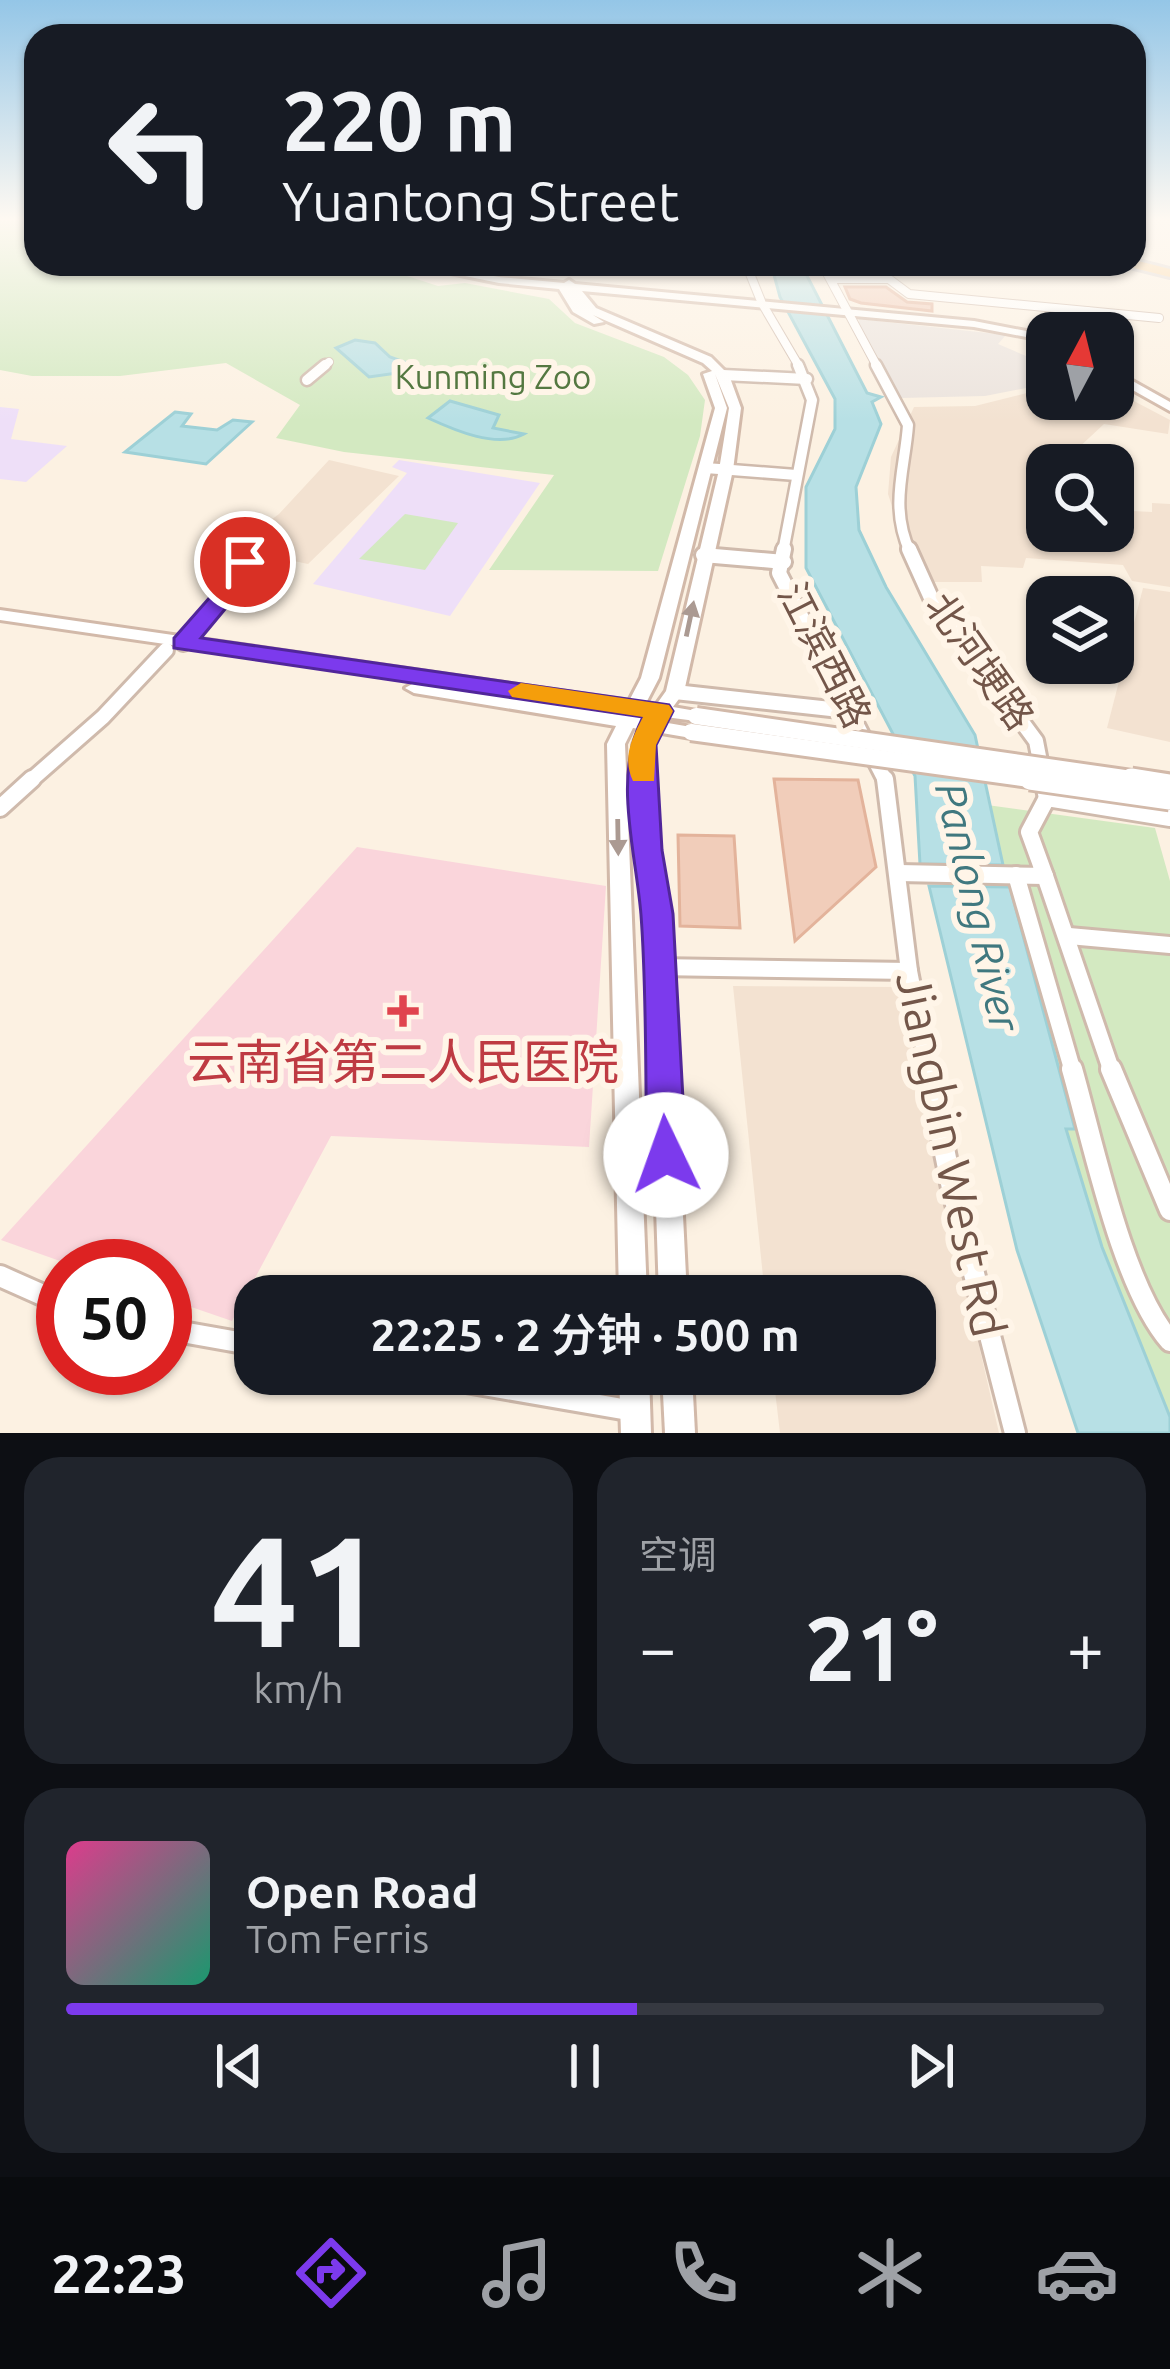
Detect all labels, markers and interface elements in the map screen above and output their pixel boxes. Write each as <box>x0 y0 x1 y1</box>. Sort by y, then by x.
icon: left <box>84 72 240 228</box>
text: 220 m <box>282 73 516 167</box>
text: Yuantong Street <box>282 171 679 231</box>
north arrow <box>1026 312 1134 420</box>
map controls <box>1026 312 1134 684</box>
park label: Kunming Zoo <box>395 358 591 395</box>
button: search <box>1026 444 1134 552</box>
pin <box>194 511 296 613</box>
icon: arrive <box>212 529 278 595</box>
street label: 江滨西路 <box>771 576 880 734</box>
button: layers <box>1026 576 1134 684</box>
street label: 北河埂路 <box>918 584 1043 737</box>
one-way arrow <box>681 600 700 638</box>
water label: Panlong River <box>927 778 1030 1038</box>
one-way arrow <box>609 819 628 857</box>
street label: Jiangbin West Rd <box>887 966 1017 1341</box>
marker: 云南省第二人民医院 <box>387 995 419 1027</box>
place label: 云南省第二人民医院 <box>187 1034 619 1088</box>
position arrow <box>603 1092 729 1218</box>
speed limit sign: 50 <box>36 1239 192 1395</box>
text: 22:25 · 2 分钟 · 500 m <box>370 1309 800 1360</box>
text: 41 <box>211 1502 386 1676</box>
text: 空调 <box>639 1533 717 1576</box>
text: 21° <box>805 1597 938 1698</box>
text: − <box>639 1610 676 1684</box>
text: + <box>1067 1610 1104 1684</box>
text: km/h <box>253 1667 344 1710</box>
text: Open Road <box>246 1866 478 1917</box>
text: Tom Ferris <box>246 1917 429 1960</box>
icon: previous <box>206 2033 272 2099</box>
icon: pause <box>552 2033 618 2099</box>
icon: next <box>898 2033 964 2099</box>
icon: directions <box>289 2231 373 2315</box>
icon: music <box>475 2231 559 2315</box>
icon: phone <box>662 2231 746 2315</box>
icon: climate <box>848 2231 932 2315</box>
icon: car <box>1035 2231 1119 2315</box>
text: 22:23 <box>51 2243 186 2303</box>

